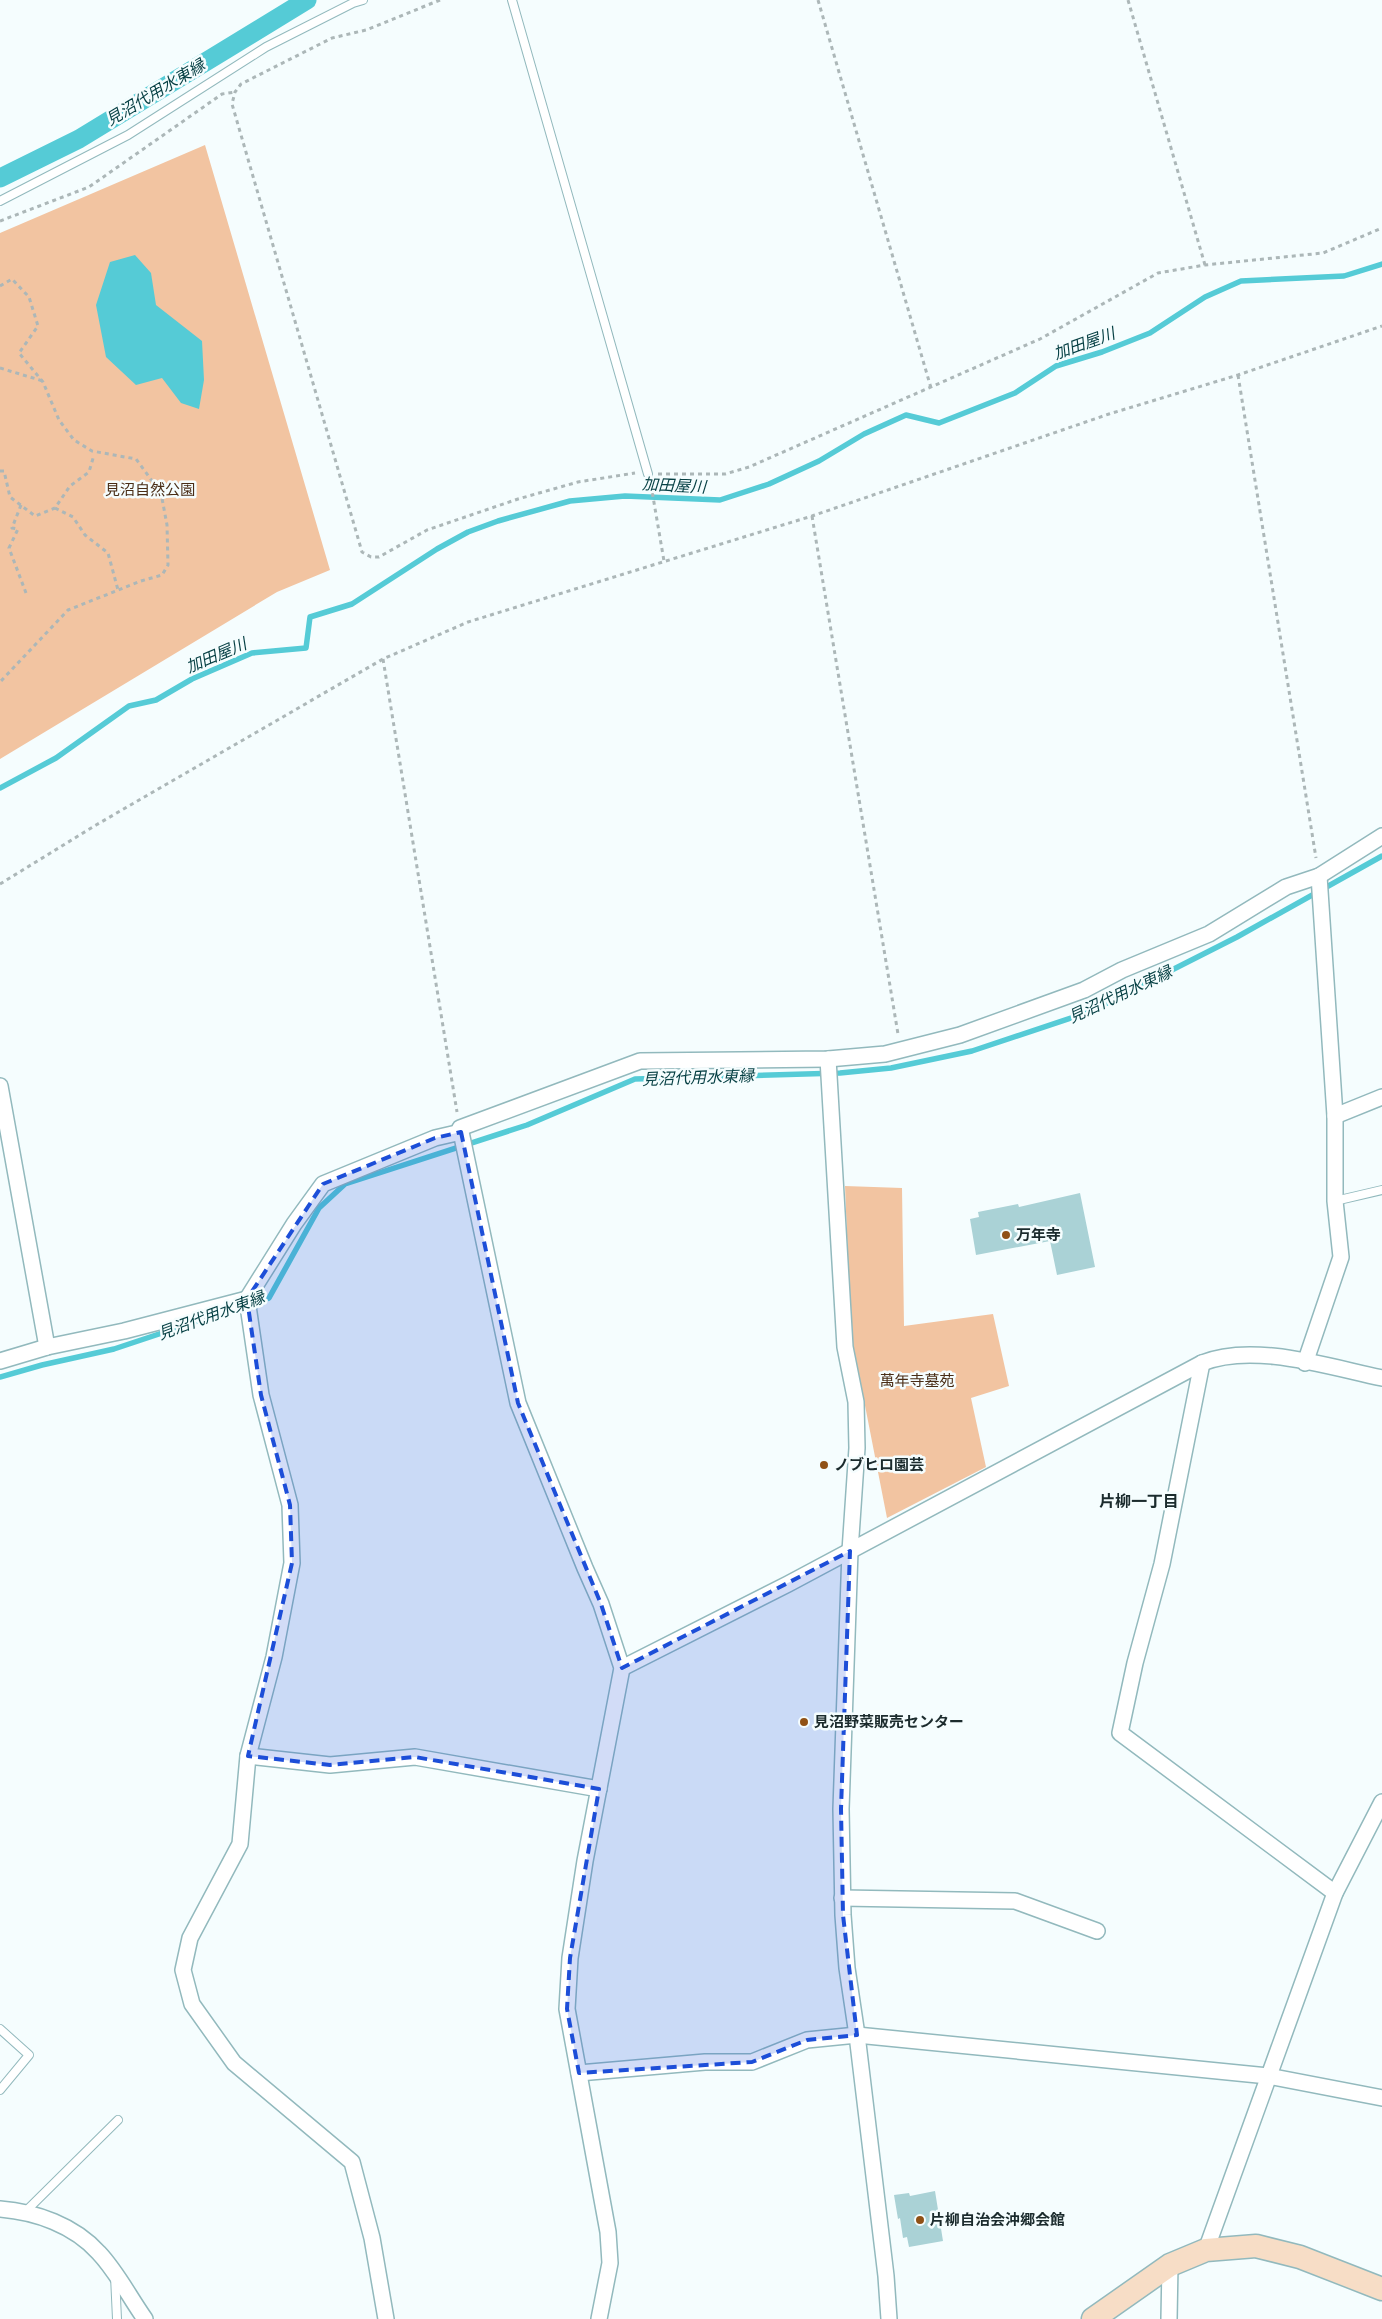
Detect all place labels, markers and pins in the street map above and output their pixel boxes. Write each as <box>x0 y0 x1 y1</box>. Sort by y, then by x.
place label: 万年寺 <box>1016 1226 1061 1244</box>
marker: 万年寺 <box>1000 1229 1012 1241</box>
place label: ノブヒロ園芸 <box>834 1456 924 1474</box>
marker: ノブヒロ園芸 <box>818 1459 830 1471</box>
place label: 見沼野菜販売センター <box>814 1713 964 1731</box>
marker: 見沼野菜販売センター <box>798 1716 810 1728</box>
place label: 片柳自治会沖郷会館 <box>930 2211 1065 2229</box>
marker: 片柳自治会沖郷会館 <box>914 2214 926 2226</box>

